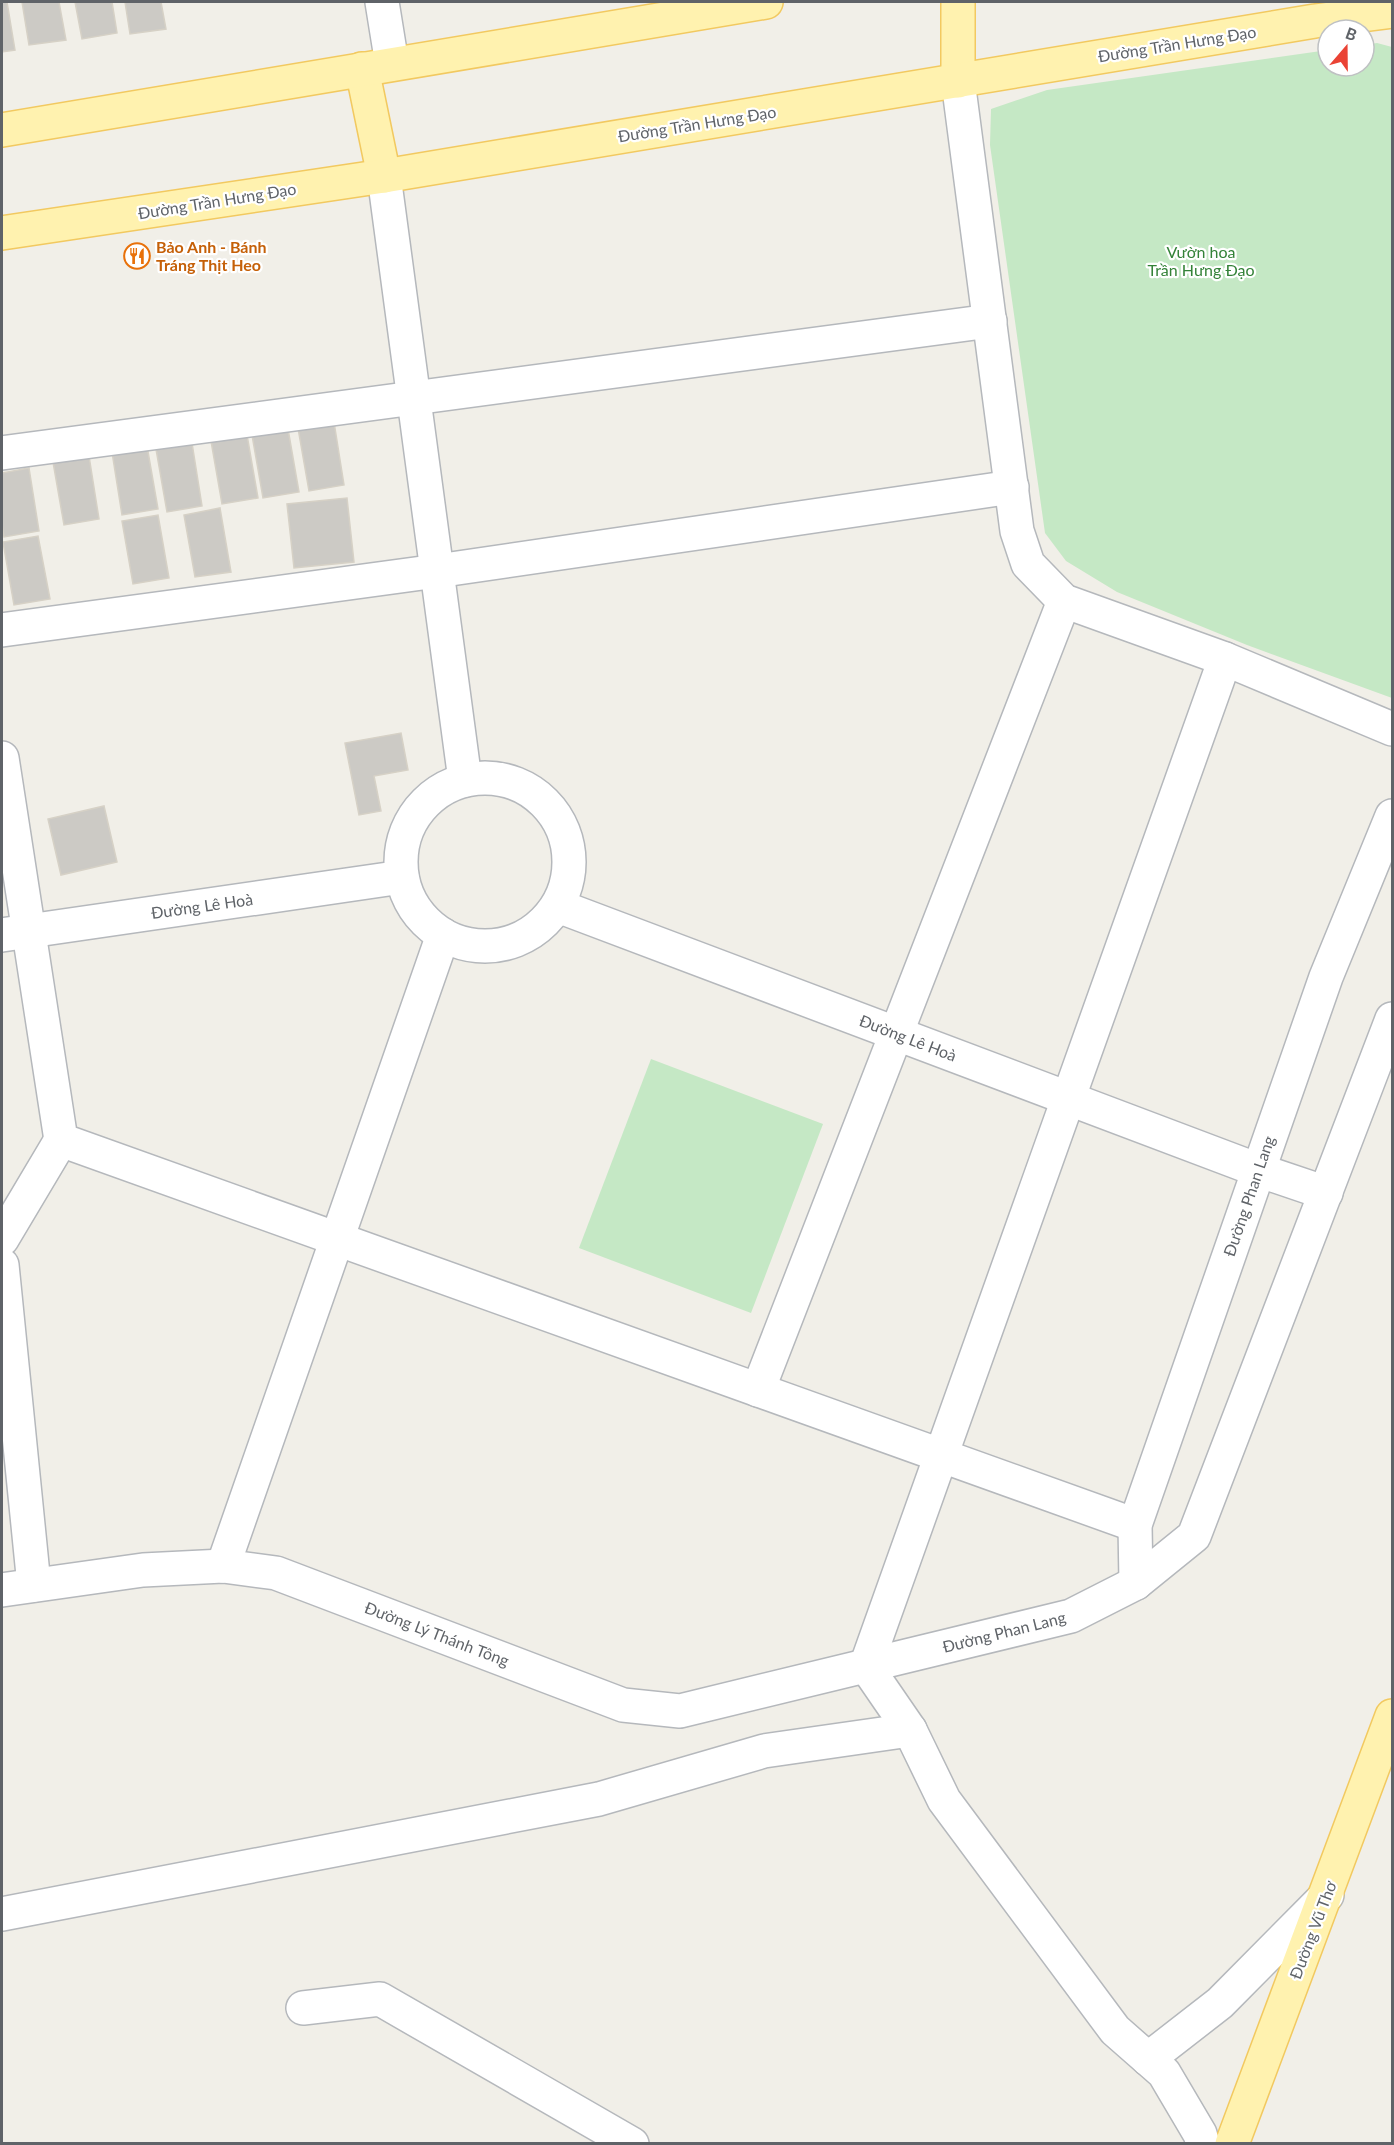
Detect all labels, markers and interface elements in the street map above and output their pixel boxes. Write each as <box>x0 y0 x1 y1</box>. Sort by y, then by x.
north arrow <box>1316 18 1376 78</box>
street label: Đường Trần Hưng Đạo <box>1096 22 1257 65</box>
text: B <box>1343 23 1360 44</box>
street label: Đường Trần Hưng Đạo <box>616 102 777 145</box>
street label: Đường Trần Hưng Đạo <box>136 179 297 222</box>
place label: Bảo Anh - Bánh Tráng Thịt Heo <box>156 237 267 274</box>
restaurant icon: Bảo Anh - Bánh Tráng Thịt Heo <box>122 241 152 271</box>
park label: Vườn hoa Trần Hưng Đạo <box>1147 242 1255 279</box>
street label: Đường Lê Hoà <box>150 889 254 922</box>
street label: Đường Lê Hoà <box>857 1010 959 1065</box>
street label: Đường Phan Lang <box>1219 1133 1278 1259</box>
street label: Đường Lý Thánh Tông <box>362 1597 512 1670</box>
street label: Đường Phan Lang <box>940 1607 1067 1656</box>
street label: Đường Vũ Thơ <box>1285 1878 1340 1981</box>

